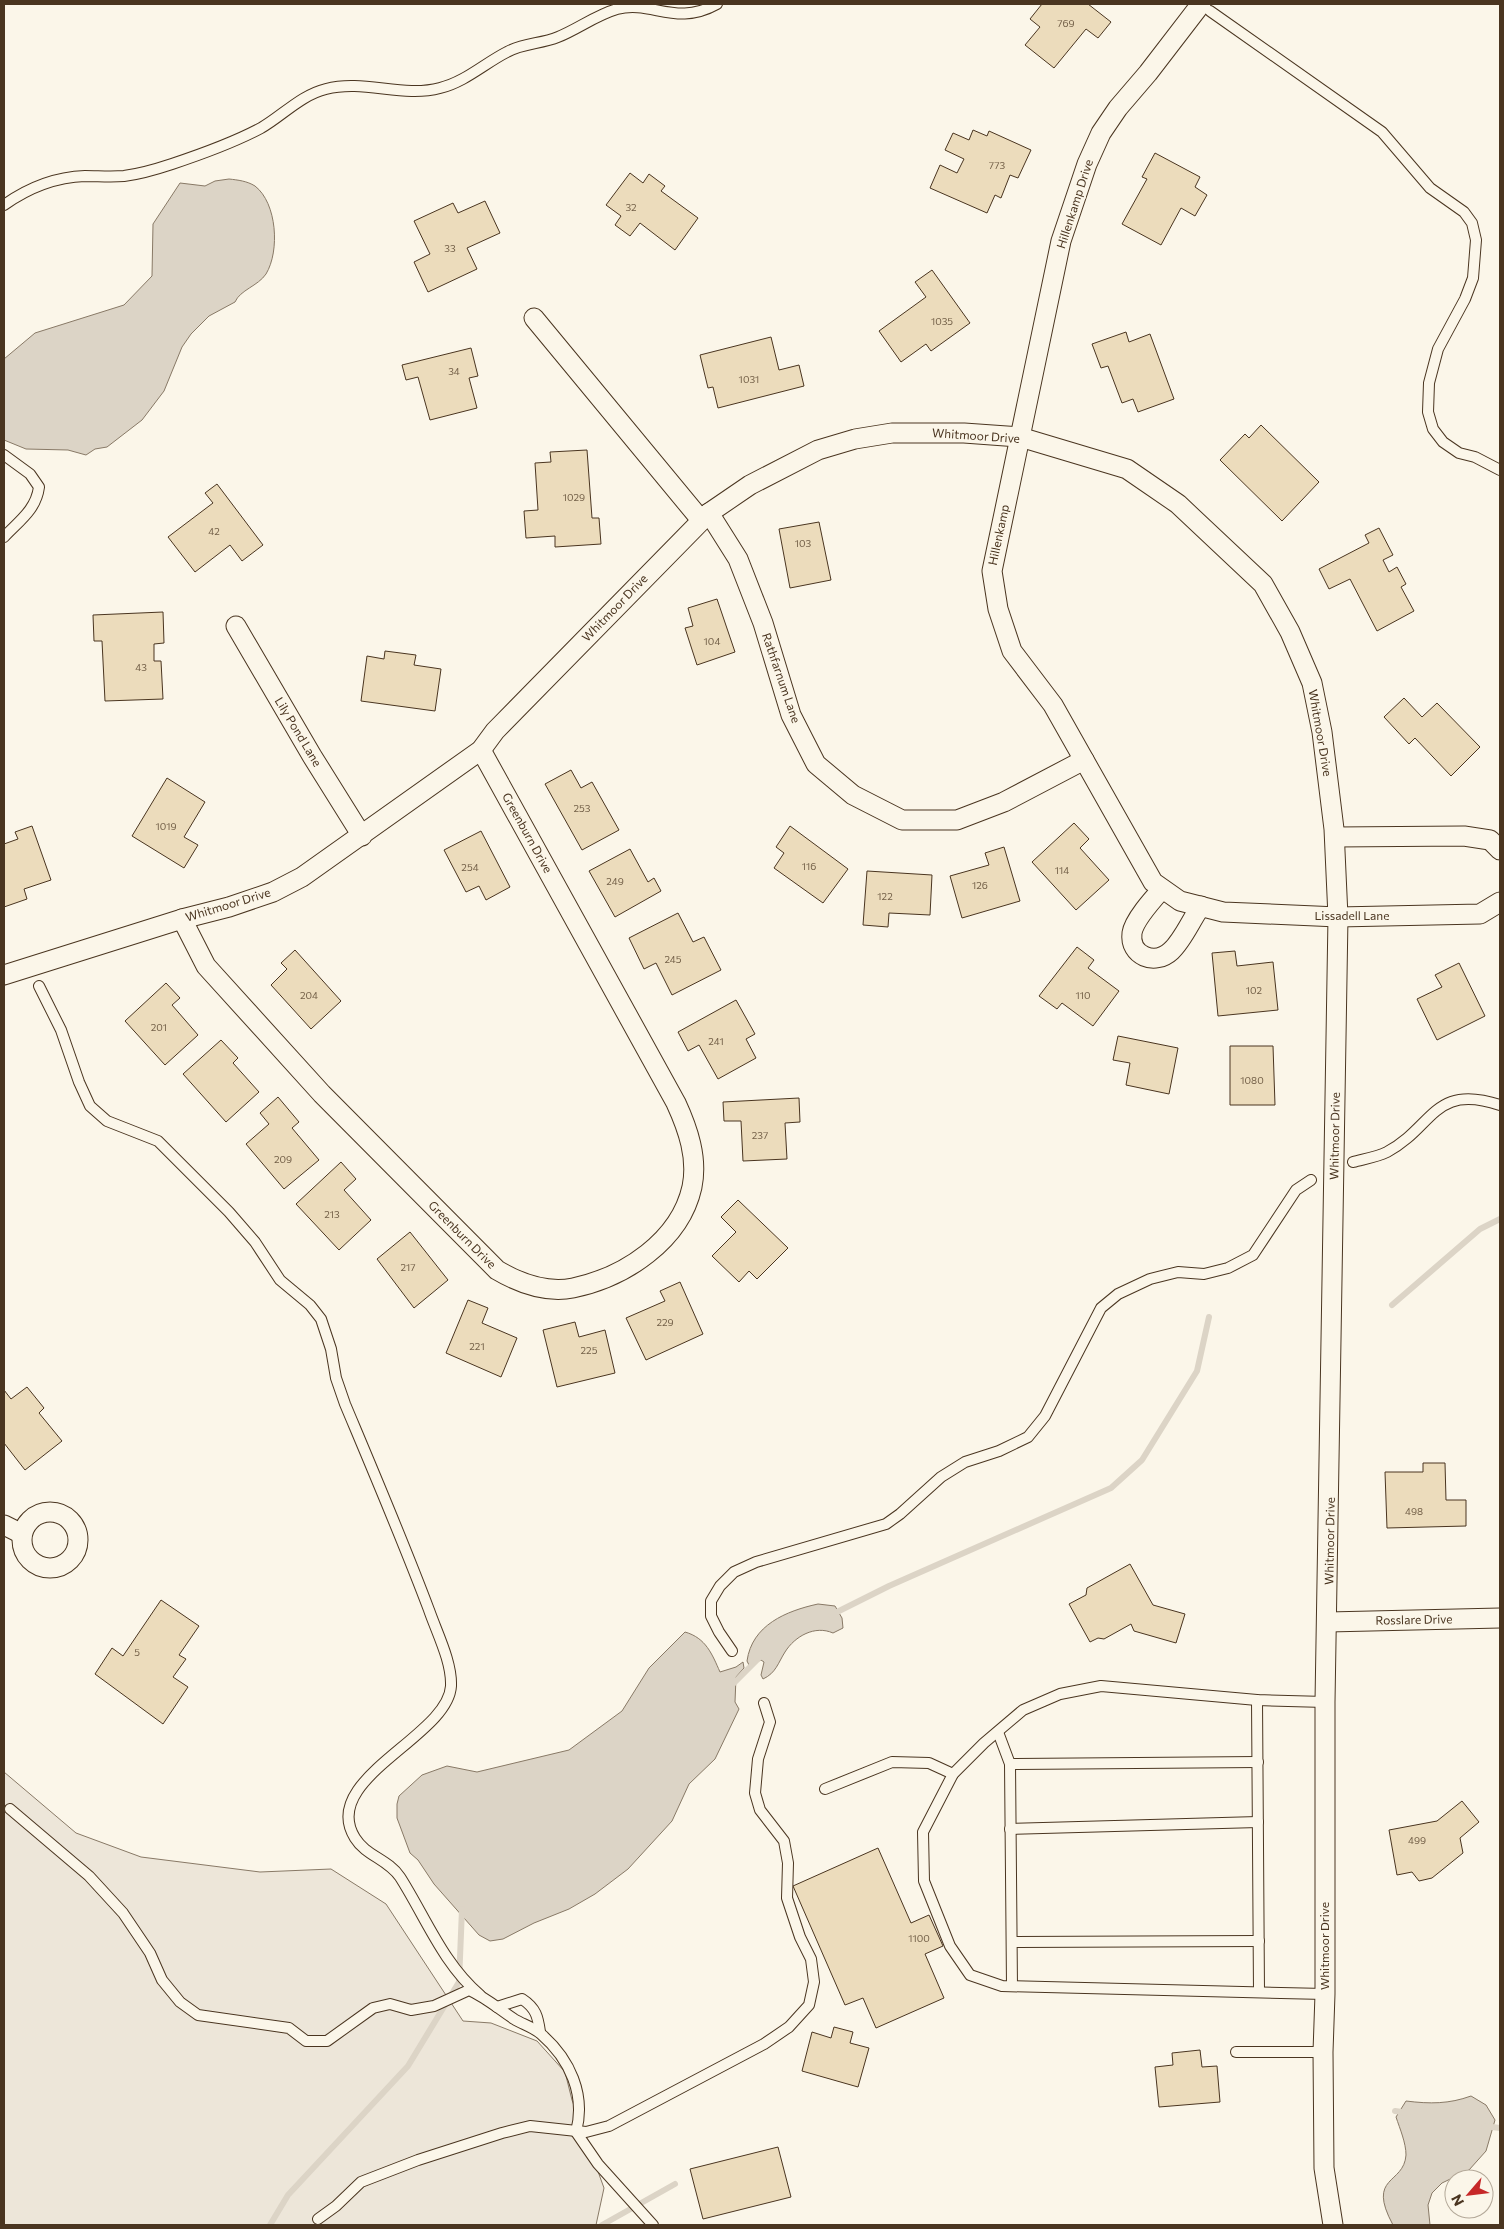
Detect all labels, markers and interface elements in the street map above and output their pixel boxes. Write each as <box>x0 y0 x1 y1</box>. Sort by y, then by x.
house number: 769 <box>1057 17 1075 29</box>
street label: Hillenkamp Drive <box>1053 157 1095 250</box>
house number: 773 <box>989 159 1005 171</box>
house number: 32 <box>625 201 637 213</box>
house number: 33 <box>444 242 456 254</box>
house number: 1035 <box>931 315 953 327</box>
house number: 34 <box>448 365 460 377</box>
house number: 1031 <box>739 373 759 385</box>
street label: Whitmoor Drive <box>932 425 1020 445</box>
house number: 1029 <box>563 491 585 503</box>
street label: Hillenkamp <box>985 503 1011 566</box>
house number: 42 <box>208 525 220 537</box>
house number: 103 <box>795 537 812 549</box>
street label: Whitmoor Drive <box>579 571 650 644</box>
street label: Rathfarnum Lane <box>760 631 804 725</box>
house number: 104 <box>704 635 720 647</box>
house number: 43 <box>135 661 147 673</box>
street label: Whitmoor Drive <box>1306 688 1336 777</box>
street label: Lily Pond Lane <box>273 694 325 769</box>
street label: Greenburn Drive <box>500 790 556 875</box>
house number: 253 <box>574 802 591 814</box>
house number: 1019 <box>155 820 177 832</box>
house number: 116 <box>802 860 816 872</box>
house number: 254 <box>461 861 479 873</box>
house number: 114 <box>1055 864 1069 876</box>
house number: 249 <box>606 875 624 887</box>
house number: 126 <box>972 879 988 891</box>
street label: Whitmoor Drive <box>184 884 272 924</box>
house number: 122 <box>877 890 893 902</box>
street label: Lissadell Lane <box>1314 908 1390 922</box>
house number: 245 <box>664 953 682 965</box>
house number: 102 <box>1246 984 1263 996</box>
house number: 204 <box>300 989 318 1001</box>
house number: 110 <box>1075 989 1091 1001</box>
house number: 201 <box>151 1021 167 1033</box>
house number: 241 <box>708 1035 724 1047</box>
house number: 1080 <box>1240 1074 1264 1086</box>
street label: Whitmoor Drive <box>1326 1092 1342 1180</box>
house number: 237 <box>752 1129 768 1141</box>
house number: 209 <box>274 1153 292 1165</box>
street label: Greenburn Drive <box>426 1198 499 1271</box>
house number: 213 <box>324 1208 340 1220</box>
house number: 217 <box>400 1261 416 1273</box>
house number: 229 <box>656 1316 674 1328</box>
house number: 221 <box>469 1340 485 1352</box>
house number: 225 <box>581 1344 598 1356</box>
street label: Whitmoor Drive <box>1321 1497 1337 1585</box>
house number: 498 <box>1405 1505 1423 1517</box>
street label: Rosslare Drive <box>1375 1611 1453 1627</box>
house number: 5 <box>134 1646 140 1658</box>
house number: 499 <box>1408 1834 1426 1846</box>
street label: Whitmoor Drive <box>1317 1902 1331 1990</box>
house number: 1100 <box>908 1932 930 1944</box>
north arrow <box>1444 2169 1494 2219</box>
text: N <box>1447 2192 1467 2209</box>

